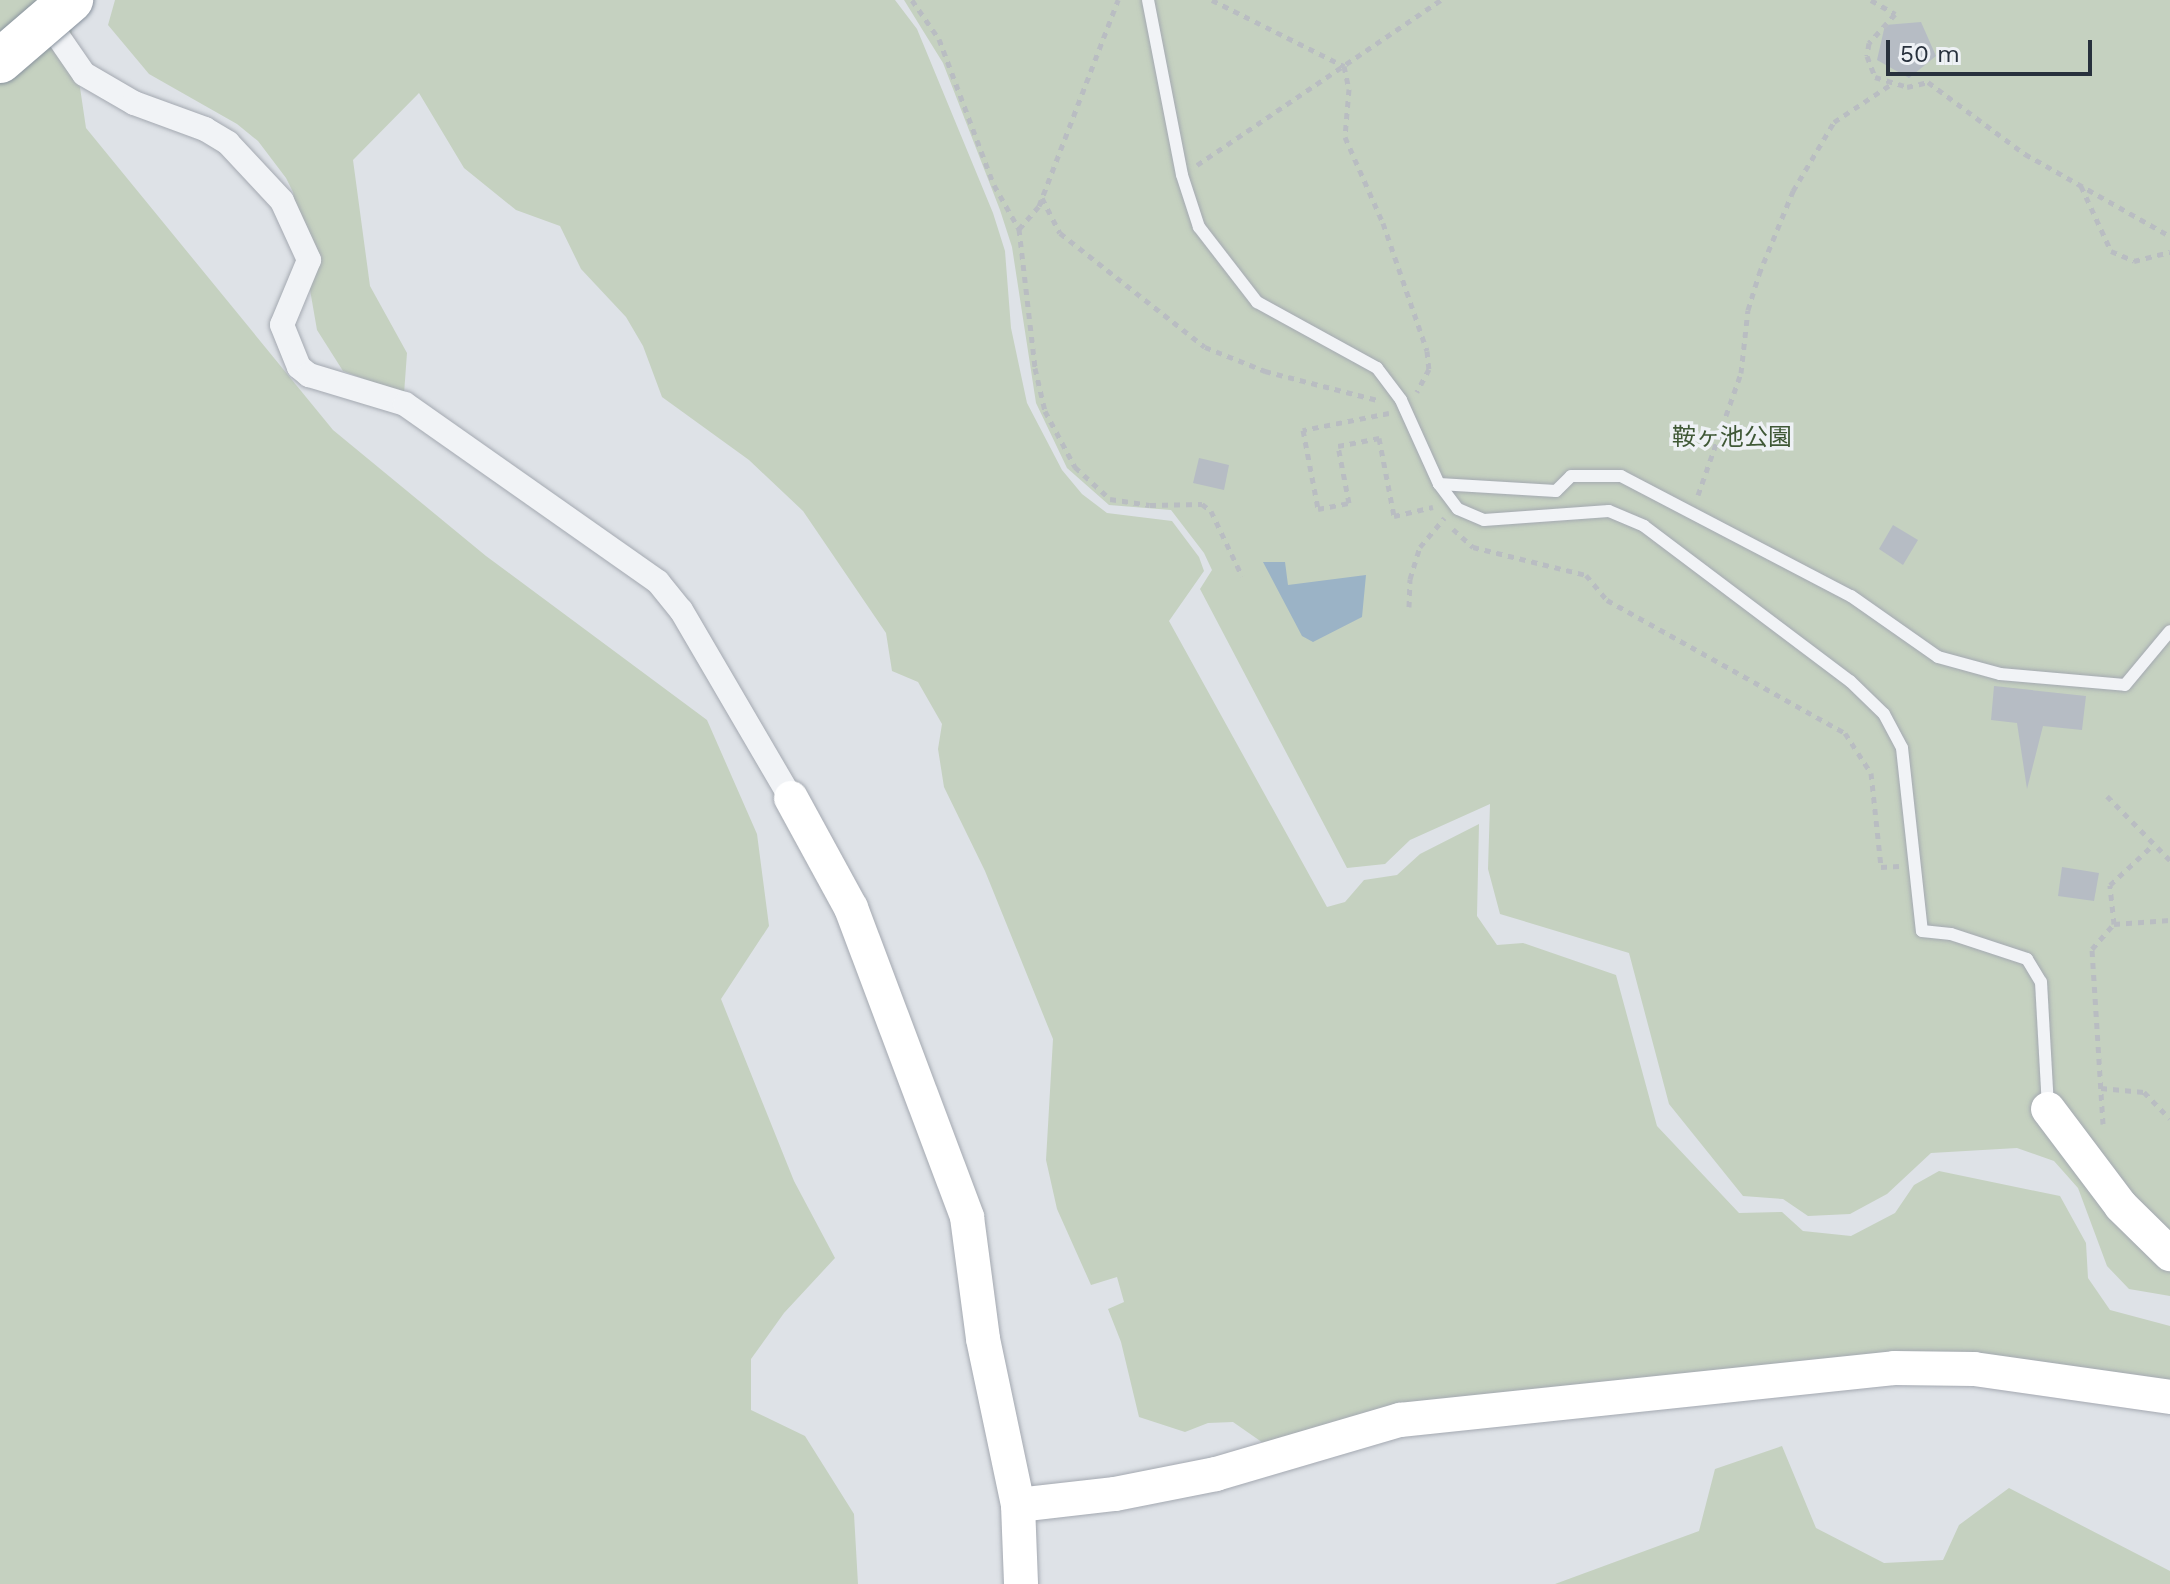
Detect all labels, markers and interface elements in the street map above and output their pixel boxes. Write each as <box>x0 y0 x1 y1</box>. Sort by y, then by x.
scale bar <box>1890 24 2096 74</box>
text: 50 m <box>1900 40 1960 68</box>
park label: 鞍ヶ池公園 <box>1672 424 1792 452</box>

